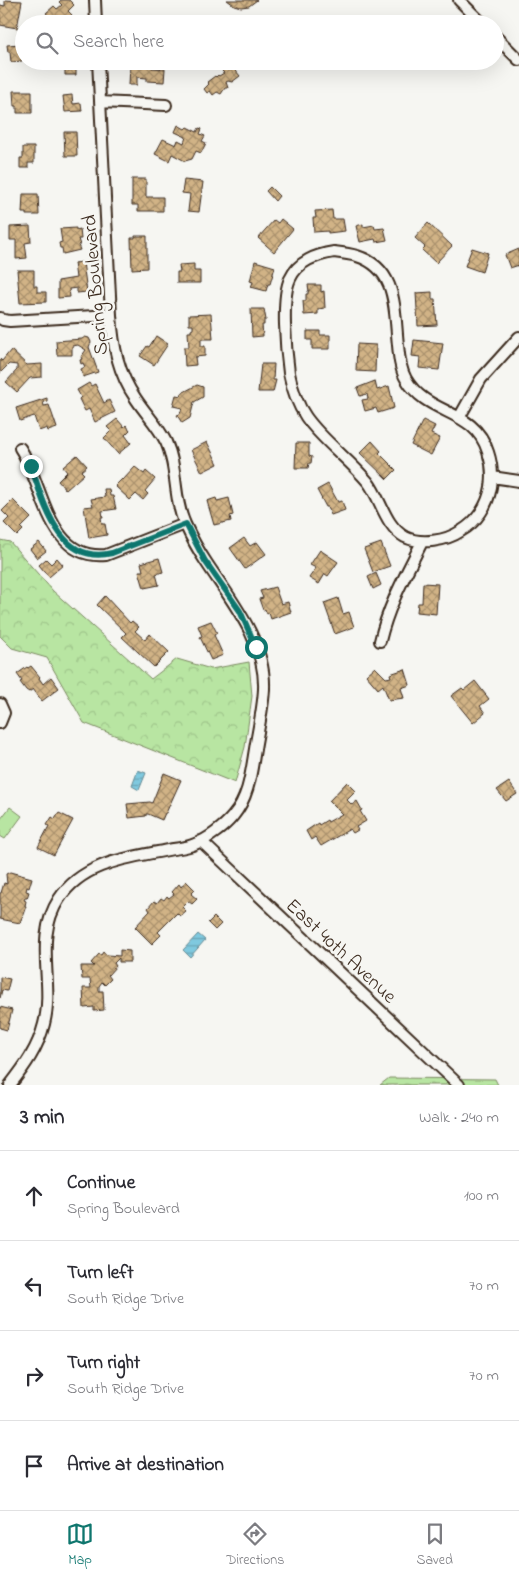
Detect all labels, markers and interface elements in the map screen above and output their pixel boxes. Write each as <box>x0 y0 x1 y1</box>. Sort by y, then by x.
search box <box>15 15 504 70</box>
icon: search <box>33 29 61 57</box>
text: Search here <box>73 29 164 56</box>
street label: Spring Boulevard <box>76 213 118 356</box>
route end <box>20 455 43 478</box>
route start <box>245 636 268 659</box>
street label: East 40th Avenue <box>278 893 402 1011</box>
text: 3 min <box>20 1103 64 1133</box>
text: Walk · 240 m <box>419 1106 499 1130</box>
text: Continue <box>67 1170 135 1197</box>
icon: ahead <box>20 1182 48 1210</box>
text: 100 m <box>464 1184 499 1208</box>
text: Spring Boulevard <box>67 1197 180 1221</box>
text: Turn left <box>67 1260 134 1287</box>
icon: left <box>20 1272 48 1300</box>
text: 70 m <box>469 1274 499 1298</box>
text: South Ridge Drive <box>67 1287 184 1311</box>
text: Turn right <box>67 1350 140 1377</box>
icon: right <box>20 1362 48 1390</box>
text: 70 m <box>469 1364 499 1388</box>
text: South Ridge Drive <box>67 1377 184 1401</box>
icon: arrive <box>20 1452 48 1480</box>
text: Arrive at destination <box>67 1452 224 1479</box>
tab: Map <box>66 1520 94 1571</box>
tab: Directions <box>226 1520 284 1571</box>
tab: Saved <box>416 1520 453 1571</box>

